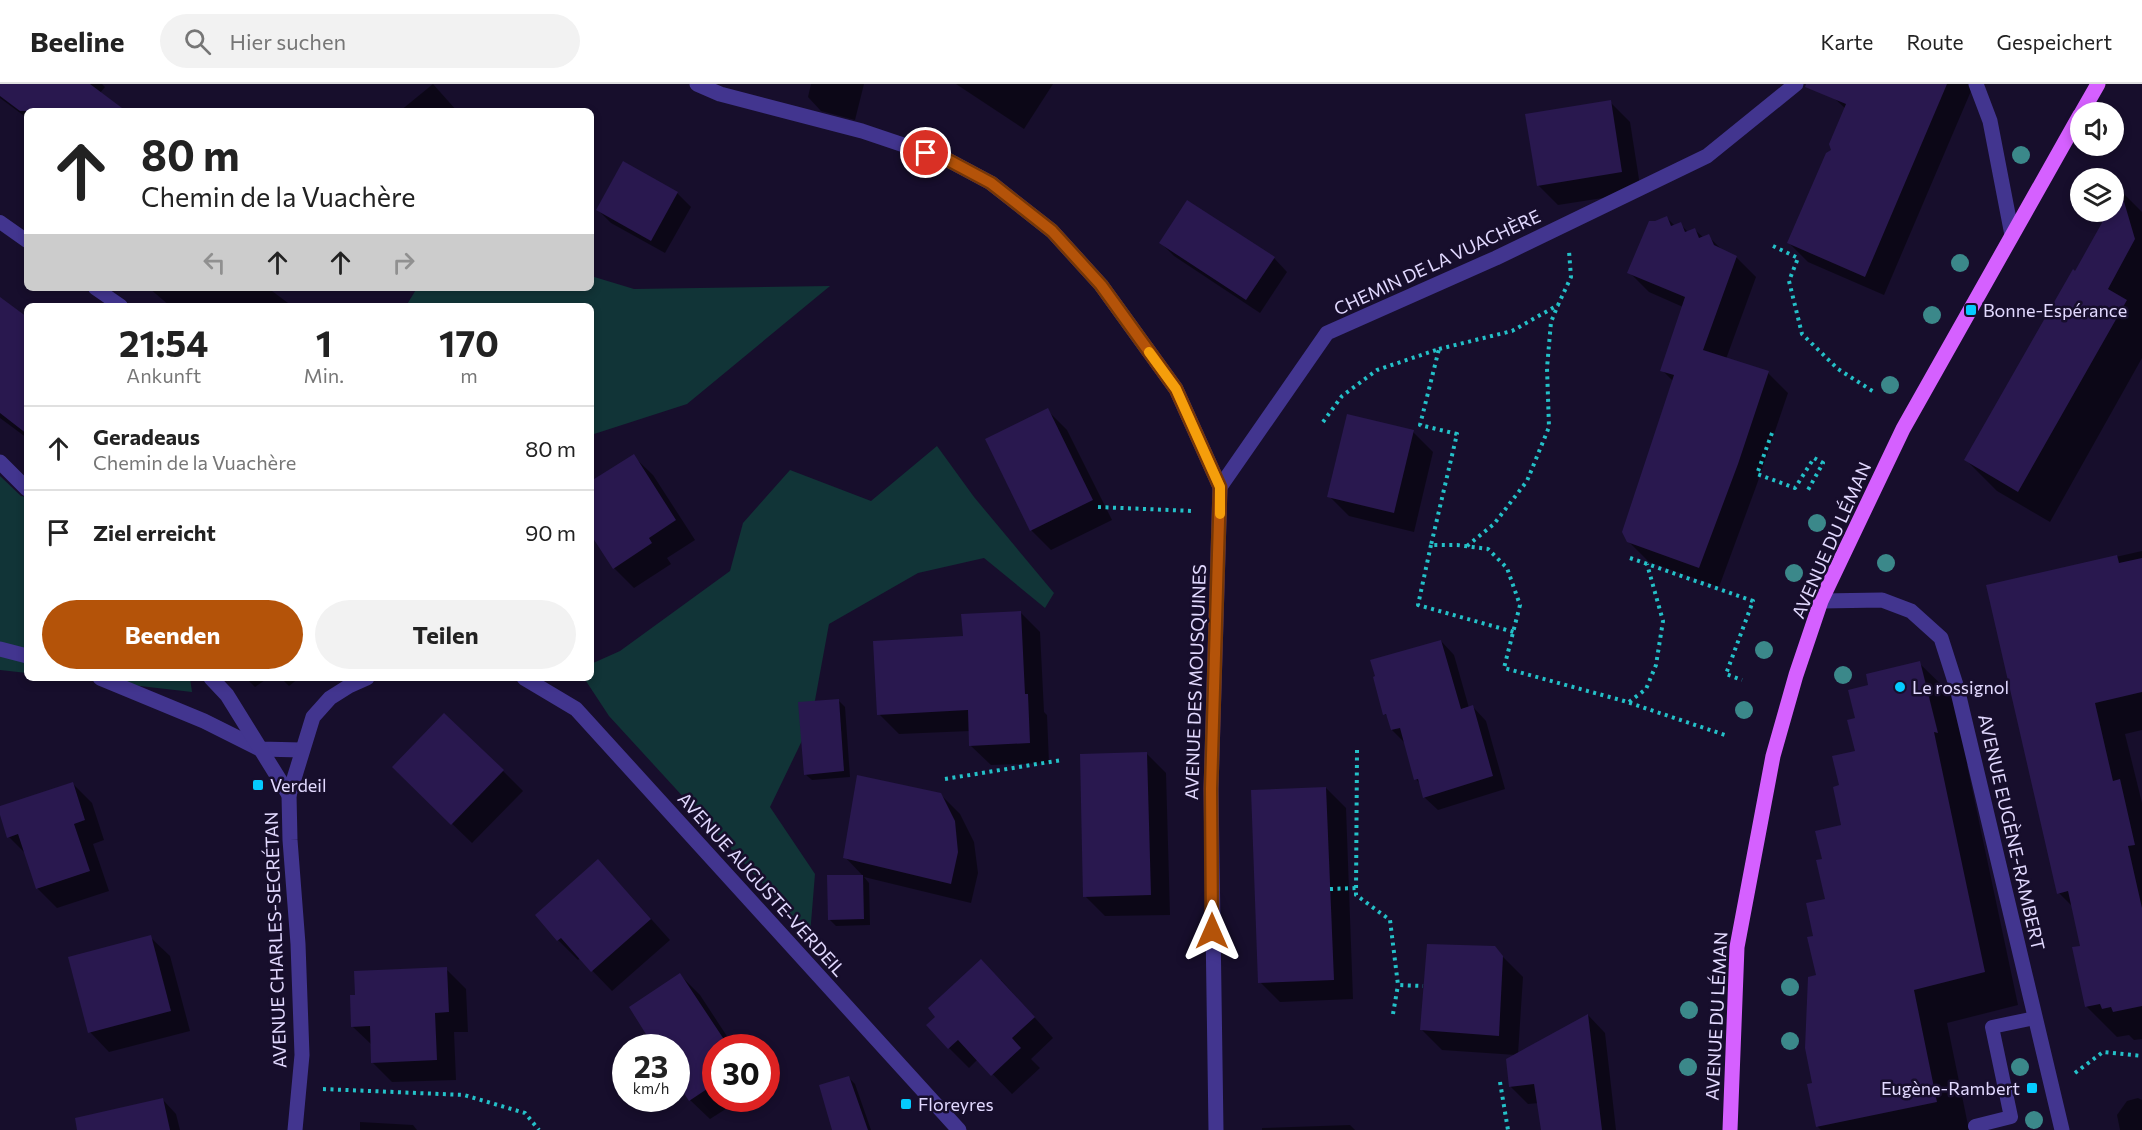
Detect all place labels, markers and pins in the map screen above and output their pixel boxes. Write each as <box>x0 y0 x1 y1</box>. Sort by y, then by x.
pin <box>900 127 951 178</box>
place label: Bonne-Espérance <box>1983 299 2127 321</box>
marker: Bonne-Espérance <box>1964 303 1978 317</box>
place label: Le rossignol <box>1912 676 2009 698</box>
marker: Le rossignol <box>1893 680 1907 694</box>
place label: Verdeil <box>270 774 327 796</box>
marker: Verdeil <box>251 778 265 792</box>
place label: Eugène-Rambert <box>1881 1077 2020 1099</box>
marker: Eugène-Rambert <box>2025 1081 2039 1095</box>
place label: Floreyres <box>918 1093 994 1115</box>
marker: Floreyres <box>899 1097 913 1111</box>

